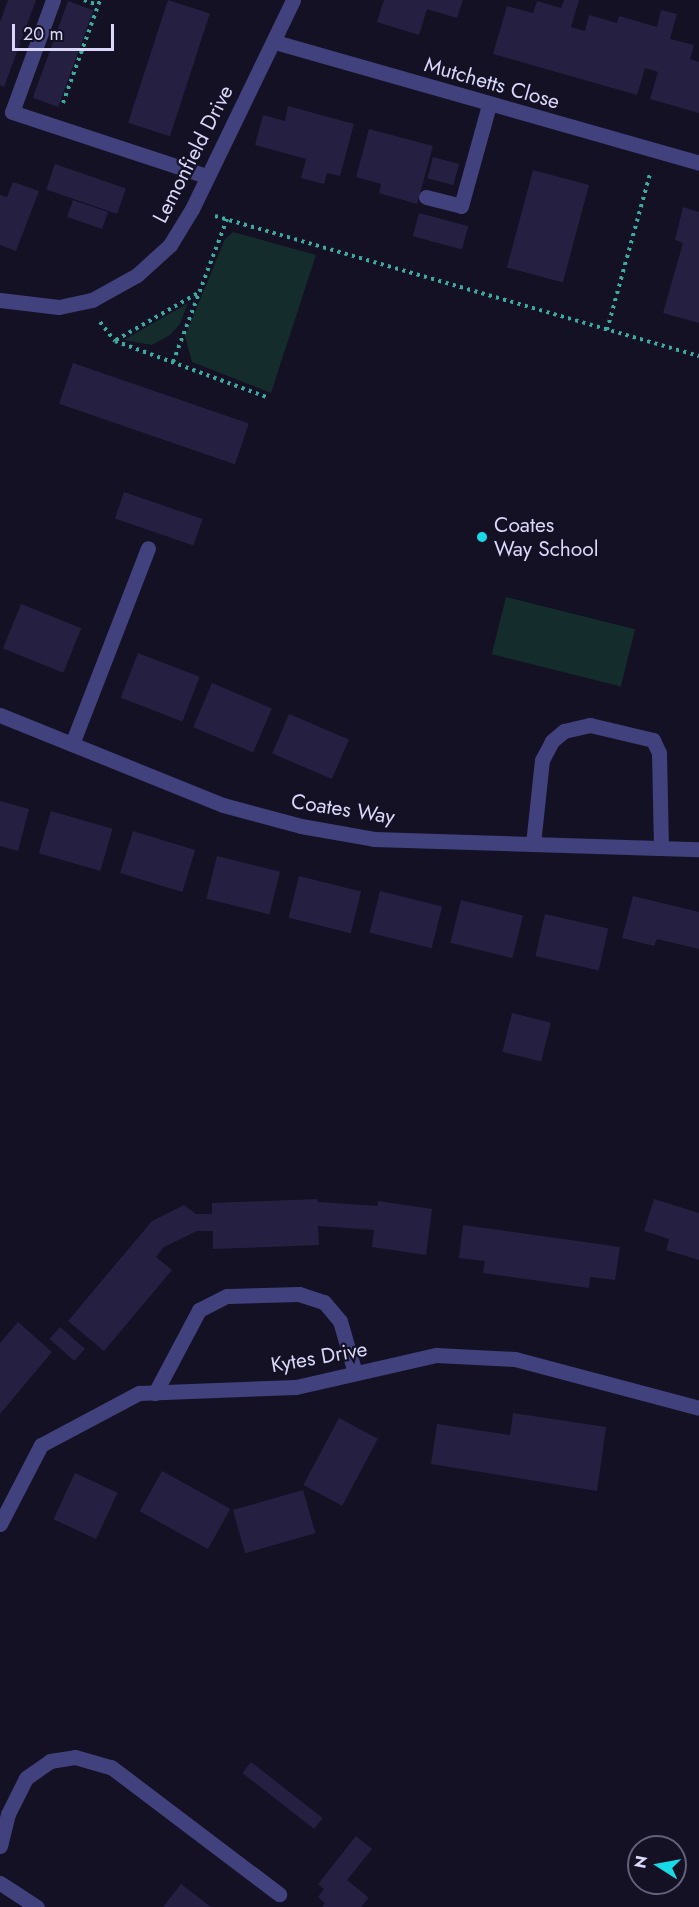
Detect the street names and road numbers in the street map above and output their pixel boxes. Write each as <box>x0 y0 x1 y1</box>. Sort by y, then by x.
street label: Mutchetts Close <box>421 52 563 114</box>
street label: Lemonfield Drive <box>147 81 239 227</box>
street label: Coates Way <box>289 788 397 830</box>
street label: Kytes Drive <box>269 1336 369 1378</box>

